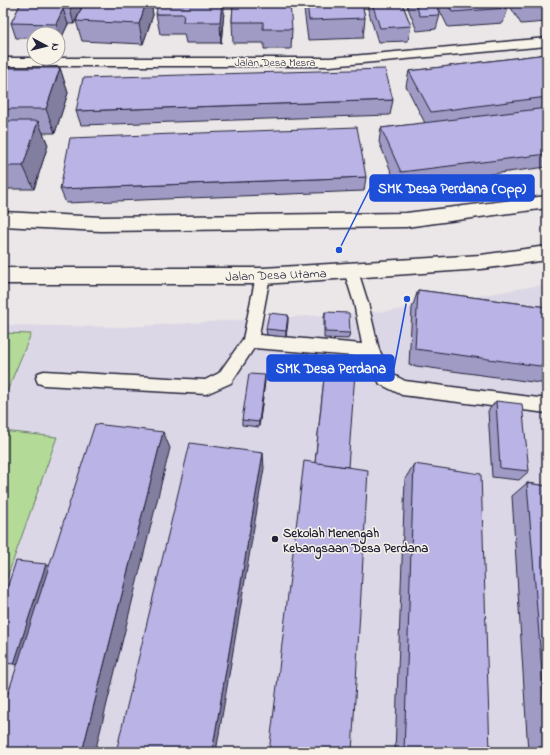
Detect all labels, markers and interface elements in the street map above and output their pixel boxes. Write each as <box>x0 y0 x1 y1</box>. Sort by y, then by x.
north arrow <box>26 26 66 66</box>
text: N <box>47 42 63 52</box>
street label: Jalan Desa Mesra <box>234 55 316 71</box>
callout: SMK Desa Perdana (Opp) <box>370 175 534 201</box>
text: SMK Desa Perdana (Opp) <box>378 179 527 200</box>
street label: Jalan Desa Utama <box>225 264 327 287</box>
callout: SMK Desa Perdana <box>267 355 394 381</box>
text: SMK Desa Perdana <box>276 359 387 380</box>
place label: Sekolah Menengah Kebangsaan Desa Perdana <box>283 524 428 560</box>
marker: Sekolah Menengah Kebangsaan Desa Perdana <box>270 534 280 544</box>

